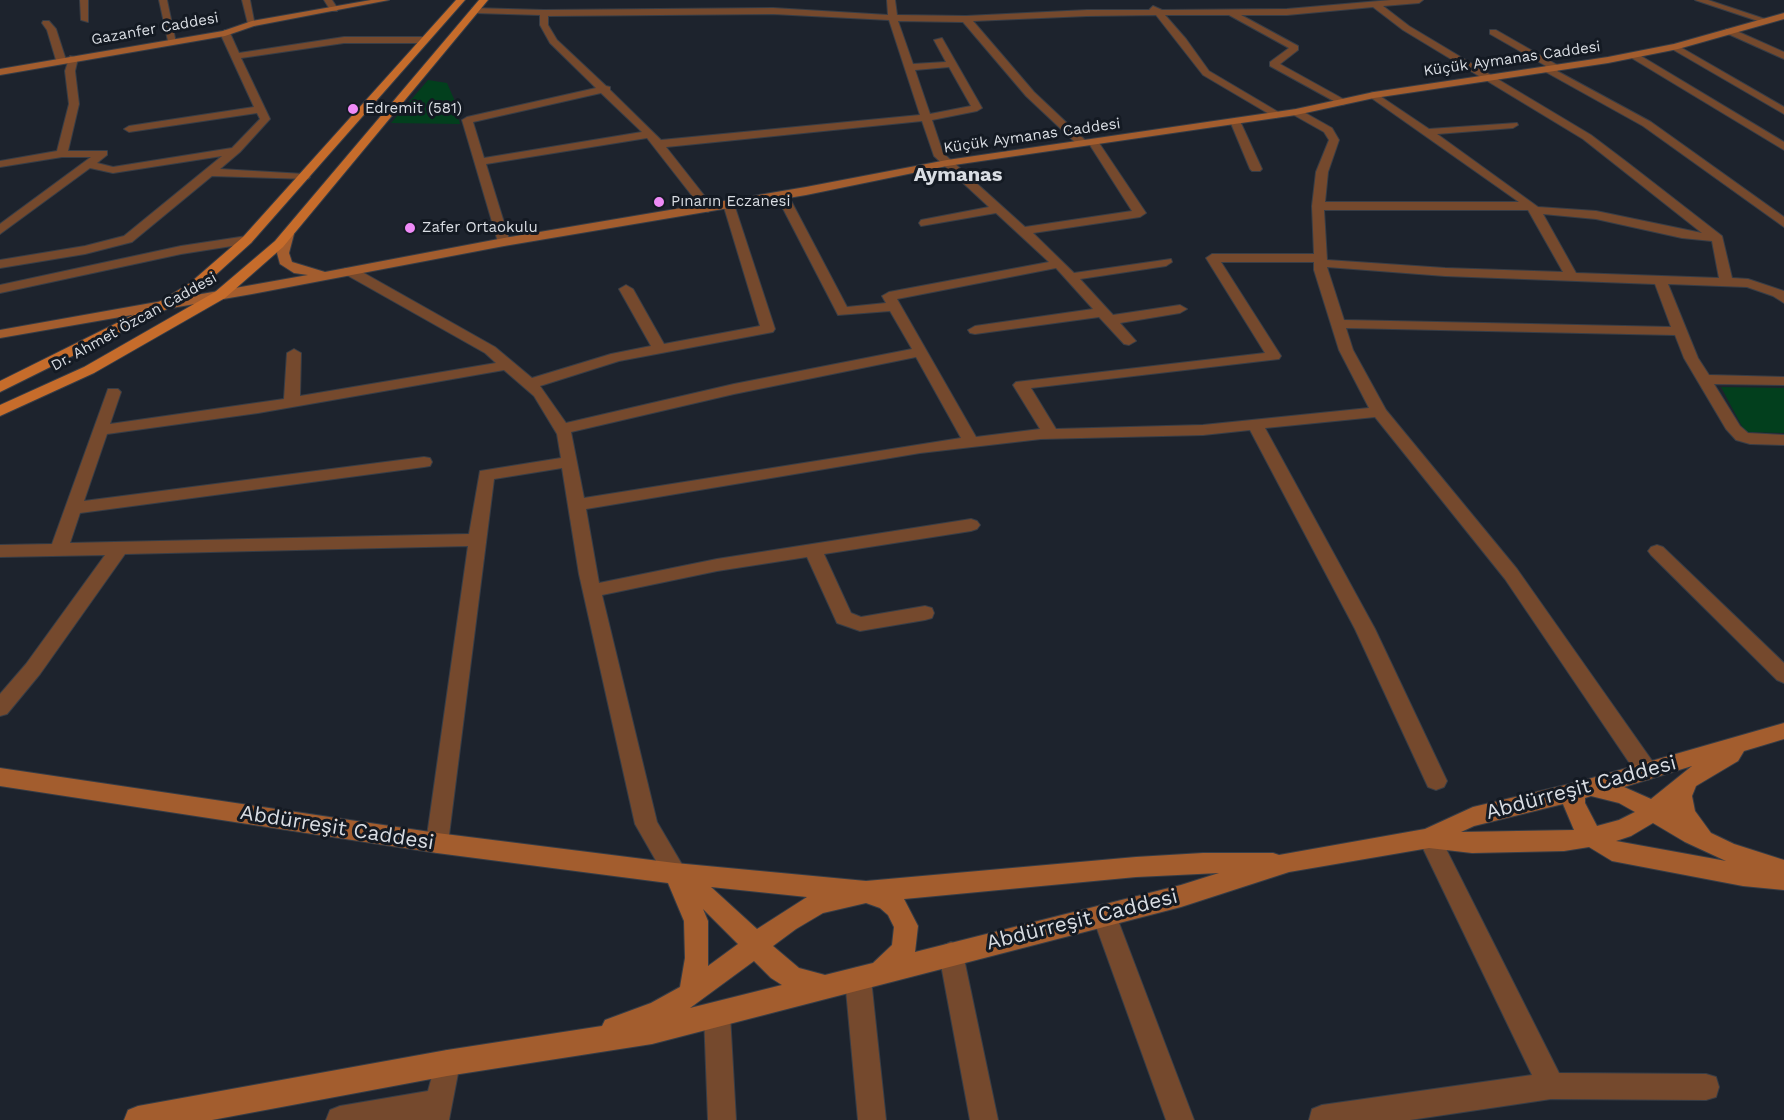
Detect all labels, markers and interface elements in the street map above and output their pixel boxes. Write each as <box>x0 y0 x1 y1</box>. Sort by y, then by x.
street label: Gazanfer Caddesi <box>90 9 220 49</box>
street label: Küçük Aymanas Caddesi <box>1422 38 1602 80</box>
place label: Edremit (581) <box>365 100 462 118</box>
marker: Edremit (581) <box>346 102 360 116</box>
street label: Küçük Aymanas Caddesi <box>942 115 1122 157</box>
district label: Aymanas <box>914 163 1002 187</box>
place label: Pınarın Eczanesi <box>671 193 790 211</box>
marker: Pınarın Eczanesi <box>652 195 666 209</box>
place label: Zafer Ortaokulu <box>422 219 538 237</box>
marker: Zafer Ortaokulu <box>403 221 417 235</box>
street label: Dr. Ahmet Özcan Caddesi <box>48 269 220 375</box>
street label: Abdürreşit Caddesi <box>1483 750 1679 826</box>
street label: Abdürreşit Caddesi <box>238 800 436 856</box>
street label: Abdürreşit Caddesi <box>984 884 1180 956</box>

